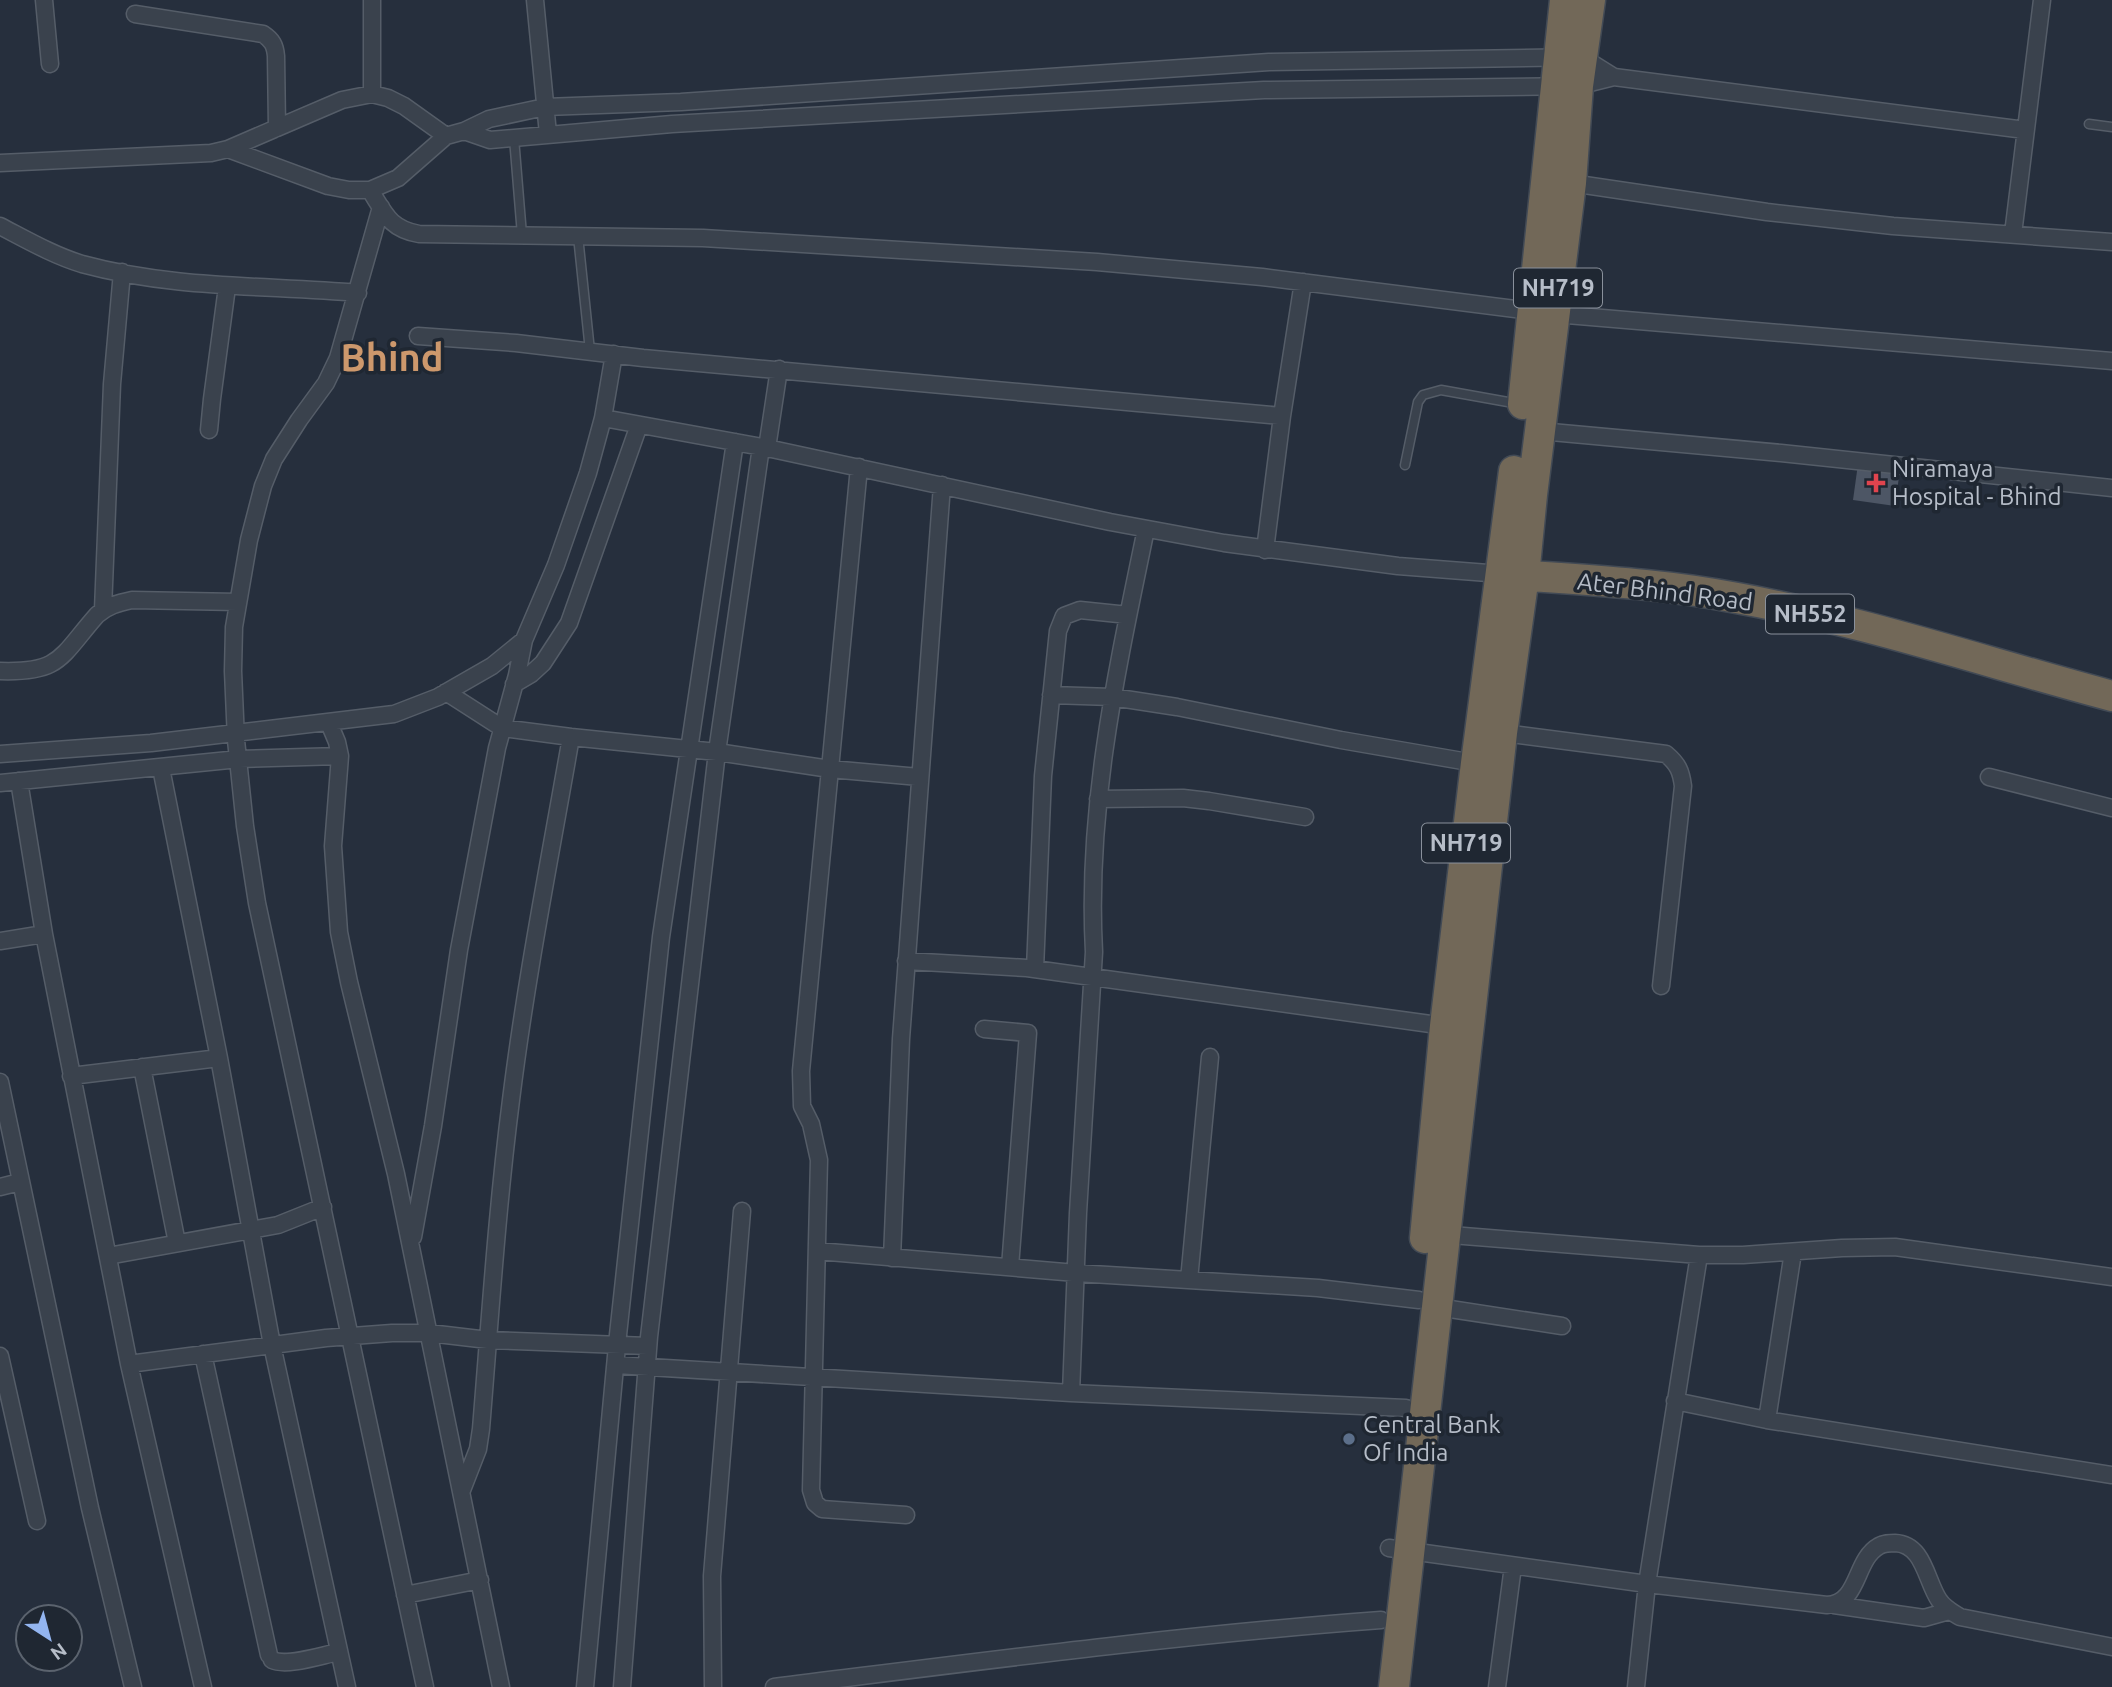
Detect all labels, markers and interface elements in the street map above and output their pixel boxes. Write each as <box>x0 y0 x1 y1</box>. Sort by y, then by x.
road number: NH719 <box>1514 268 1602 308</box>
district label: Bhind <box>341 336 443 378</box>
place label: Niramaya Hospital - Bhind <box>1892 455 2062 510</box>
marker: Niramaya Hospital - Bhind <box>1866 473 1886 493</box>
street label: Ater Bhind Road <box>1576 567 1754 616</box>
road number: NH552 <box>1766 594 1854 634</box>
road number: NH719 <box>1422 824 1510 862</box>
place label: Central Bank Of India <box>1363 1411 1501 1466</box>
marker: Central Bank Of India <box>1341 1431 1357 1447</box>
north arrow <box>14 1603 84 1673</box>
text: N <box>47 1639 71 1665</box>

